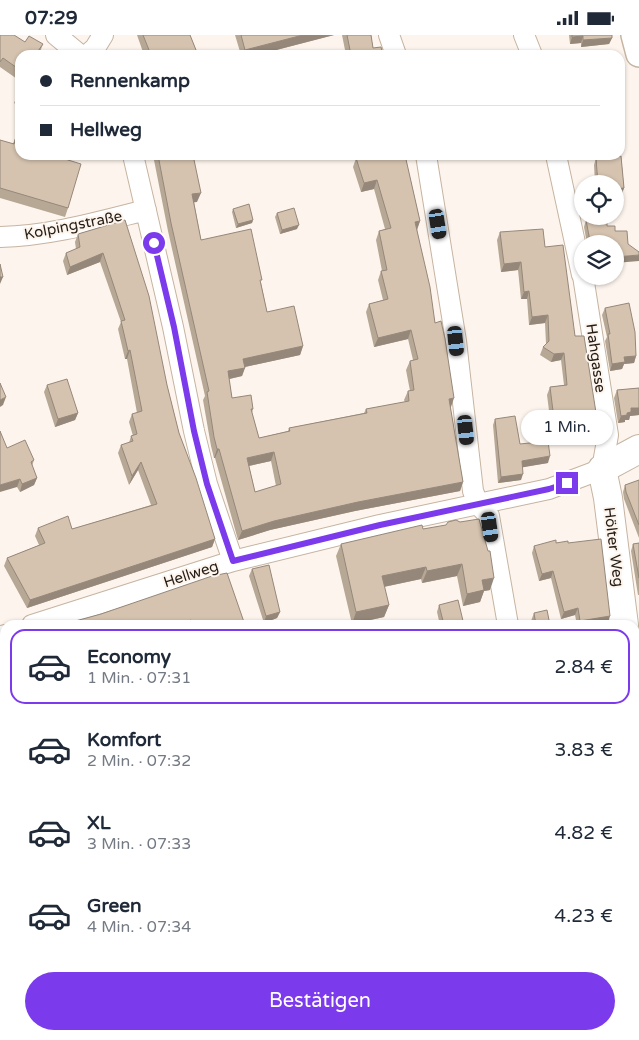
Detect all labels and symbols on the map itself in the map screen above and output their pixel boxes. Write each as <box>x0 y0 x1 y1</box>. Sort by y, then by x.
street label: Kolpingstraße <box>23 207 123 243</box>
car <box>428 208 447 240</box>
route start <box>143 232 165 254</box>
street label: Hahgasse <box>582 322 610 394</box>
car <box>446 325 465 357</box>
callout: 1 Min. <box>521 411 613 445</box>
car <box>456 414 475 446</box>
route end <box>556 472 578 494</box>
street label: Hölter Weg <box>600 506 628 588</box>
car <box>480 511 499 543</box>
street label: Hellweg <box>161 557 221 591</box>

